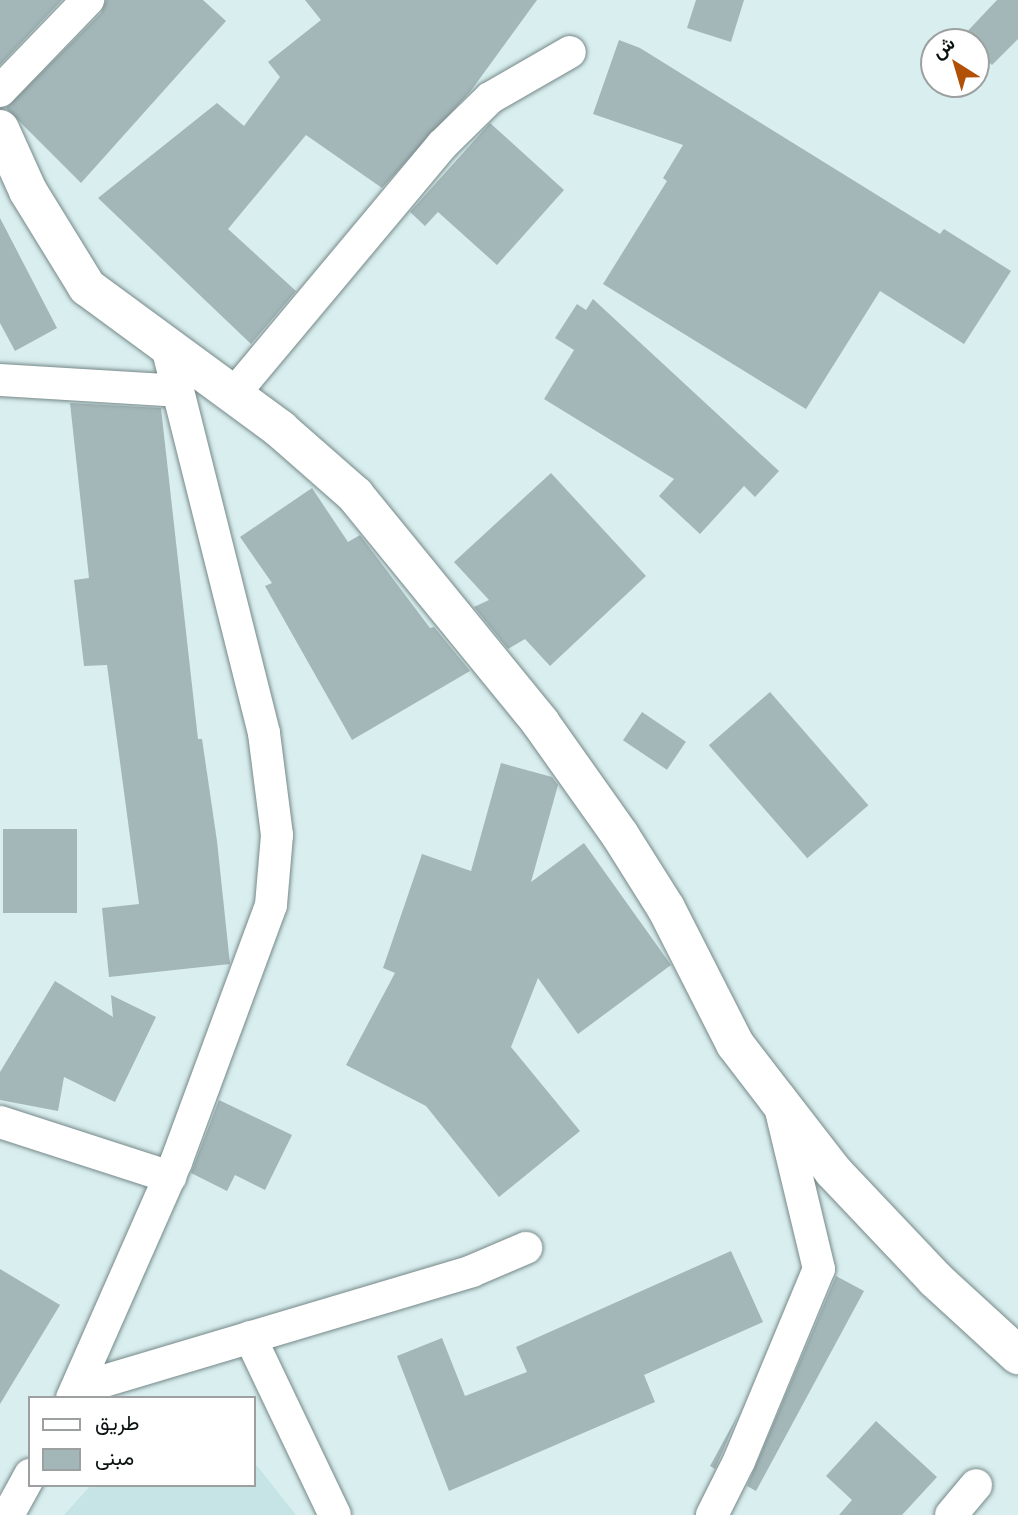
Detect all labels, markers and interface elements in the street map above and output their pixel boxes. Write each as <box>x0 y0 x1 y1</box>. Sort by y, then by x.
north arrow <box>920 28 990 98</box>
text: ش <box>927 31 959 63</box>
legend <box>28 1396 256 1487</box>
text: طريق <box>95 1410 140 1435</box>
text: مبنى <box>95 1445 134 1470</box>

